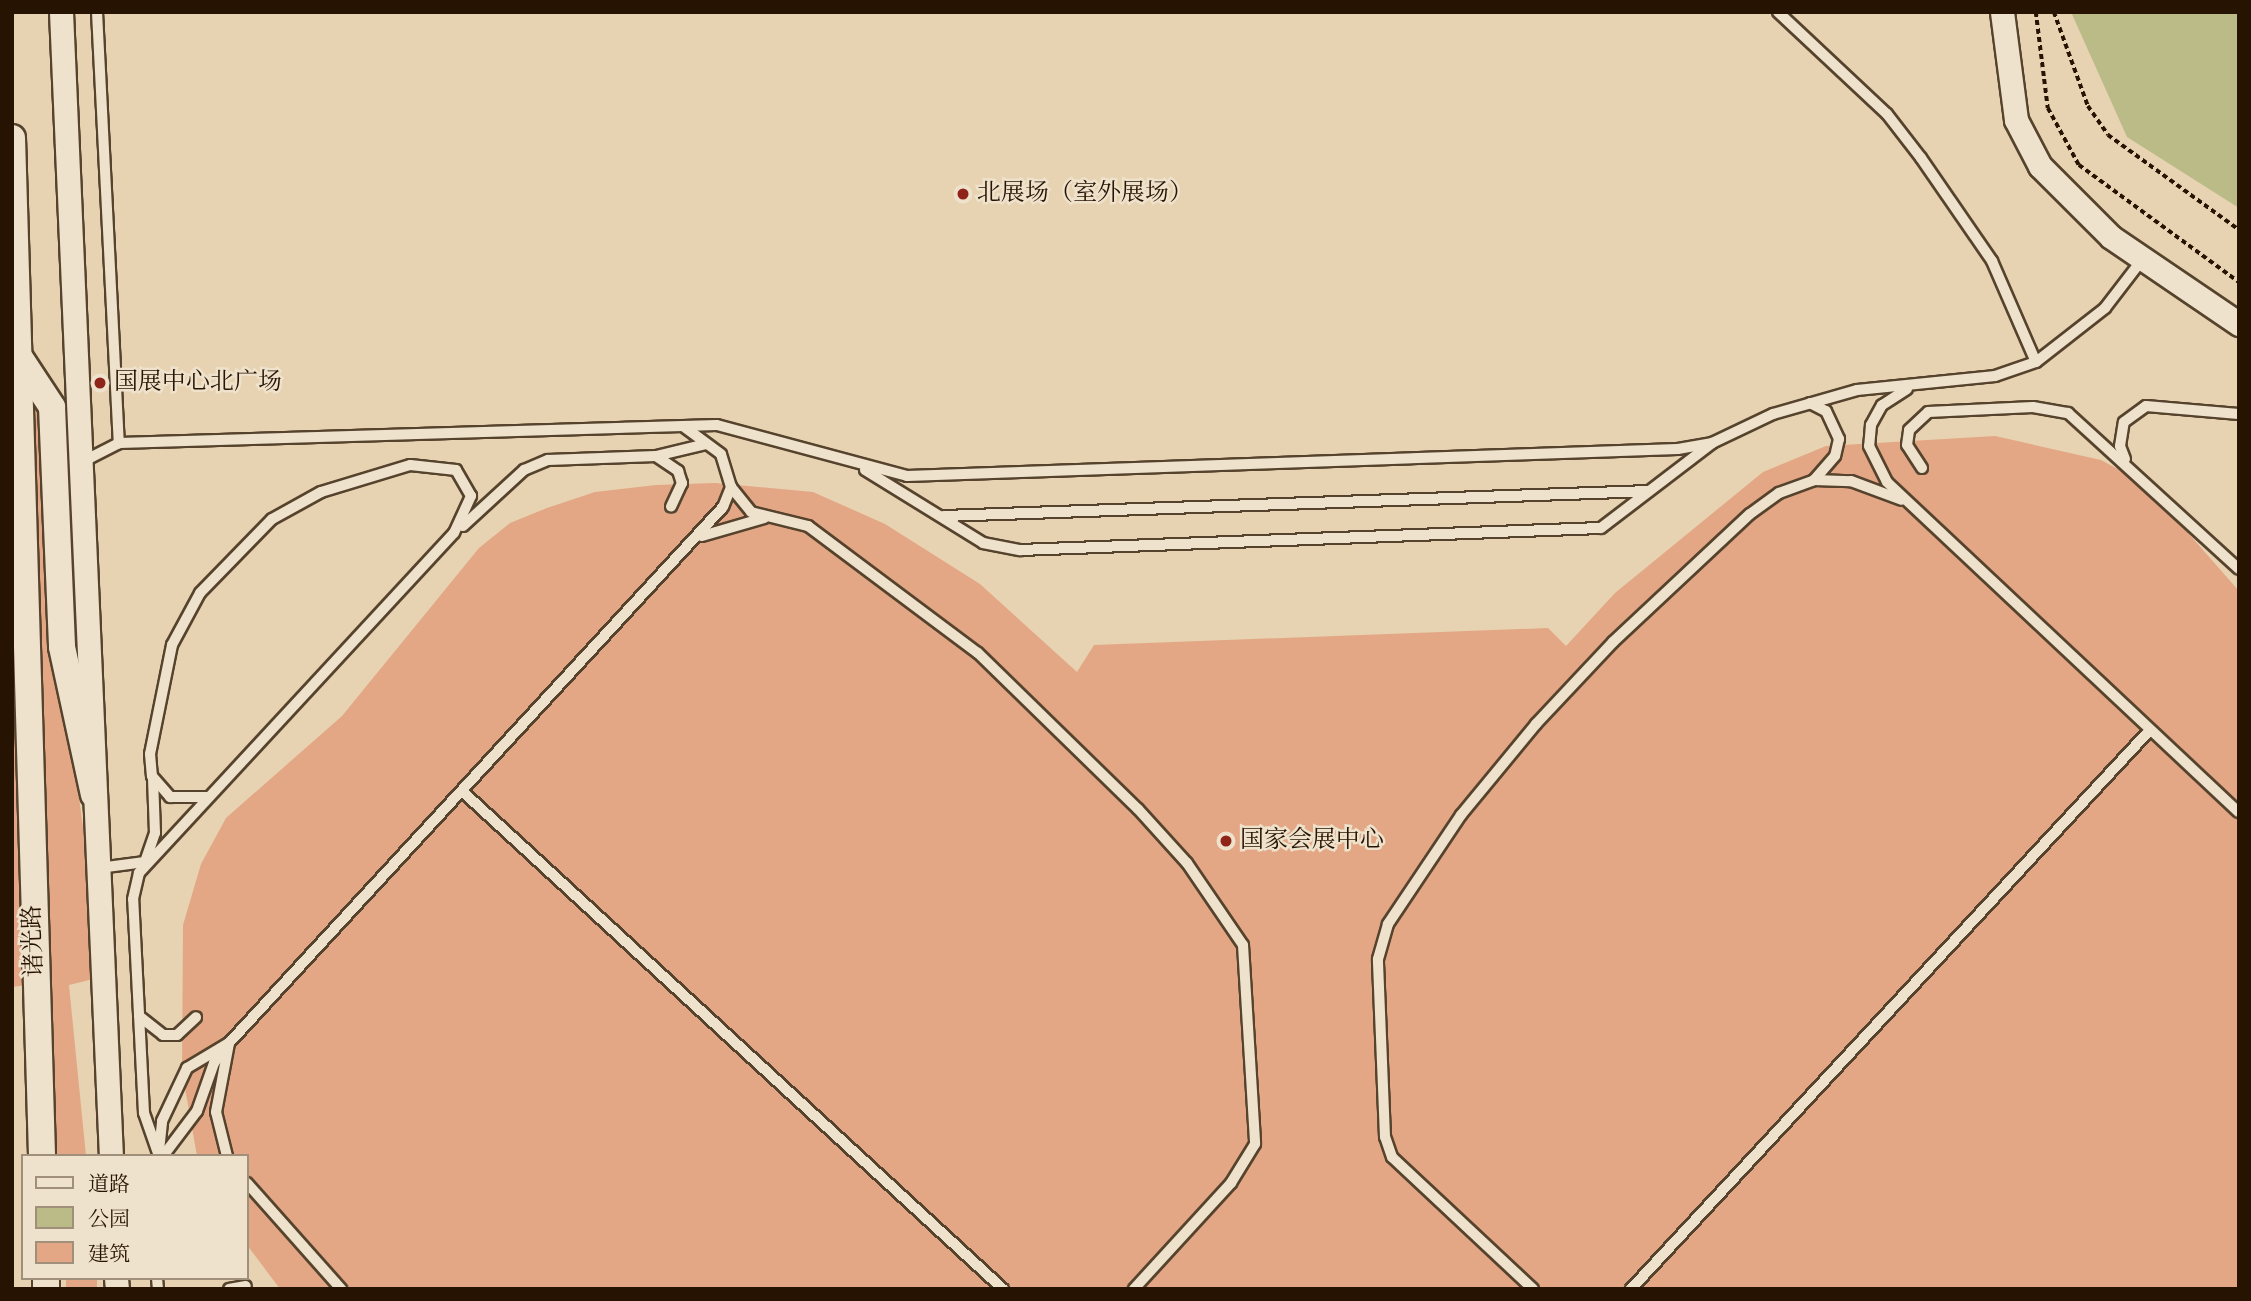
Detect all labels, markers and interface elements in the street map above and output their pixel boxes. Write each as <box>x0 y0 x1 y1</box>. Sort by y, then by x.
place label: 北展场（室外展场） <box>977 180 1193 208</box>
marker: 北展场（室外展场） <box>955 186 971 202</box>
place label: 国展中心北广场 <box>114 369 282 397</box>
marker: 国展中心北广场 <box>92 375 108 391</box>
place label: 国家会展中心 <box>1240 827 1384 855</box>
marker: 国家会展中心 <box>1218 833 1234 849</box>
street label: 诸光路 <box>18 905 50 977</box>
legend <box>21 1154 248 1280</box>
text: 道路 <box>88 1172 130 1199</box>
text: 公园 <box>88 1207 130 1234</box>
text: 建筑 <box>88 1242 130 1269</box>

